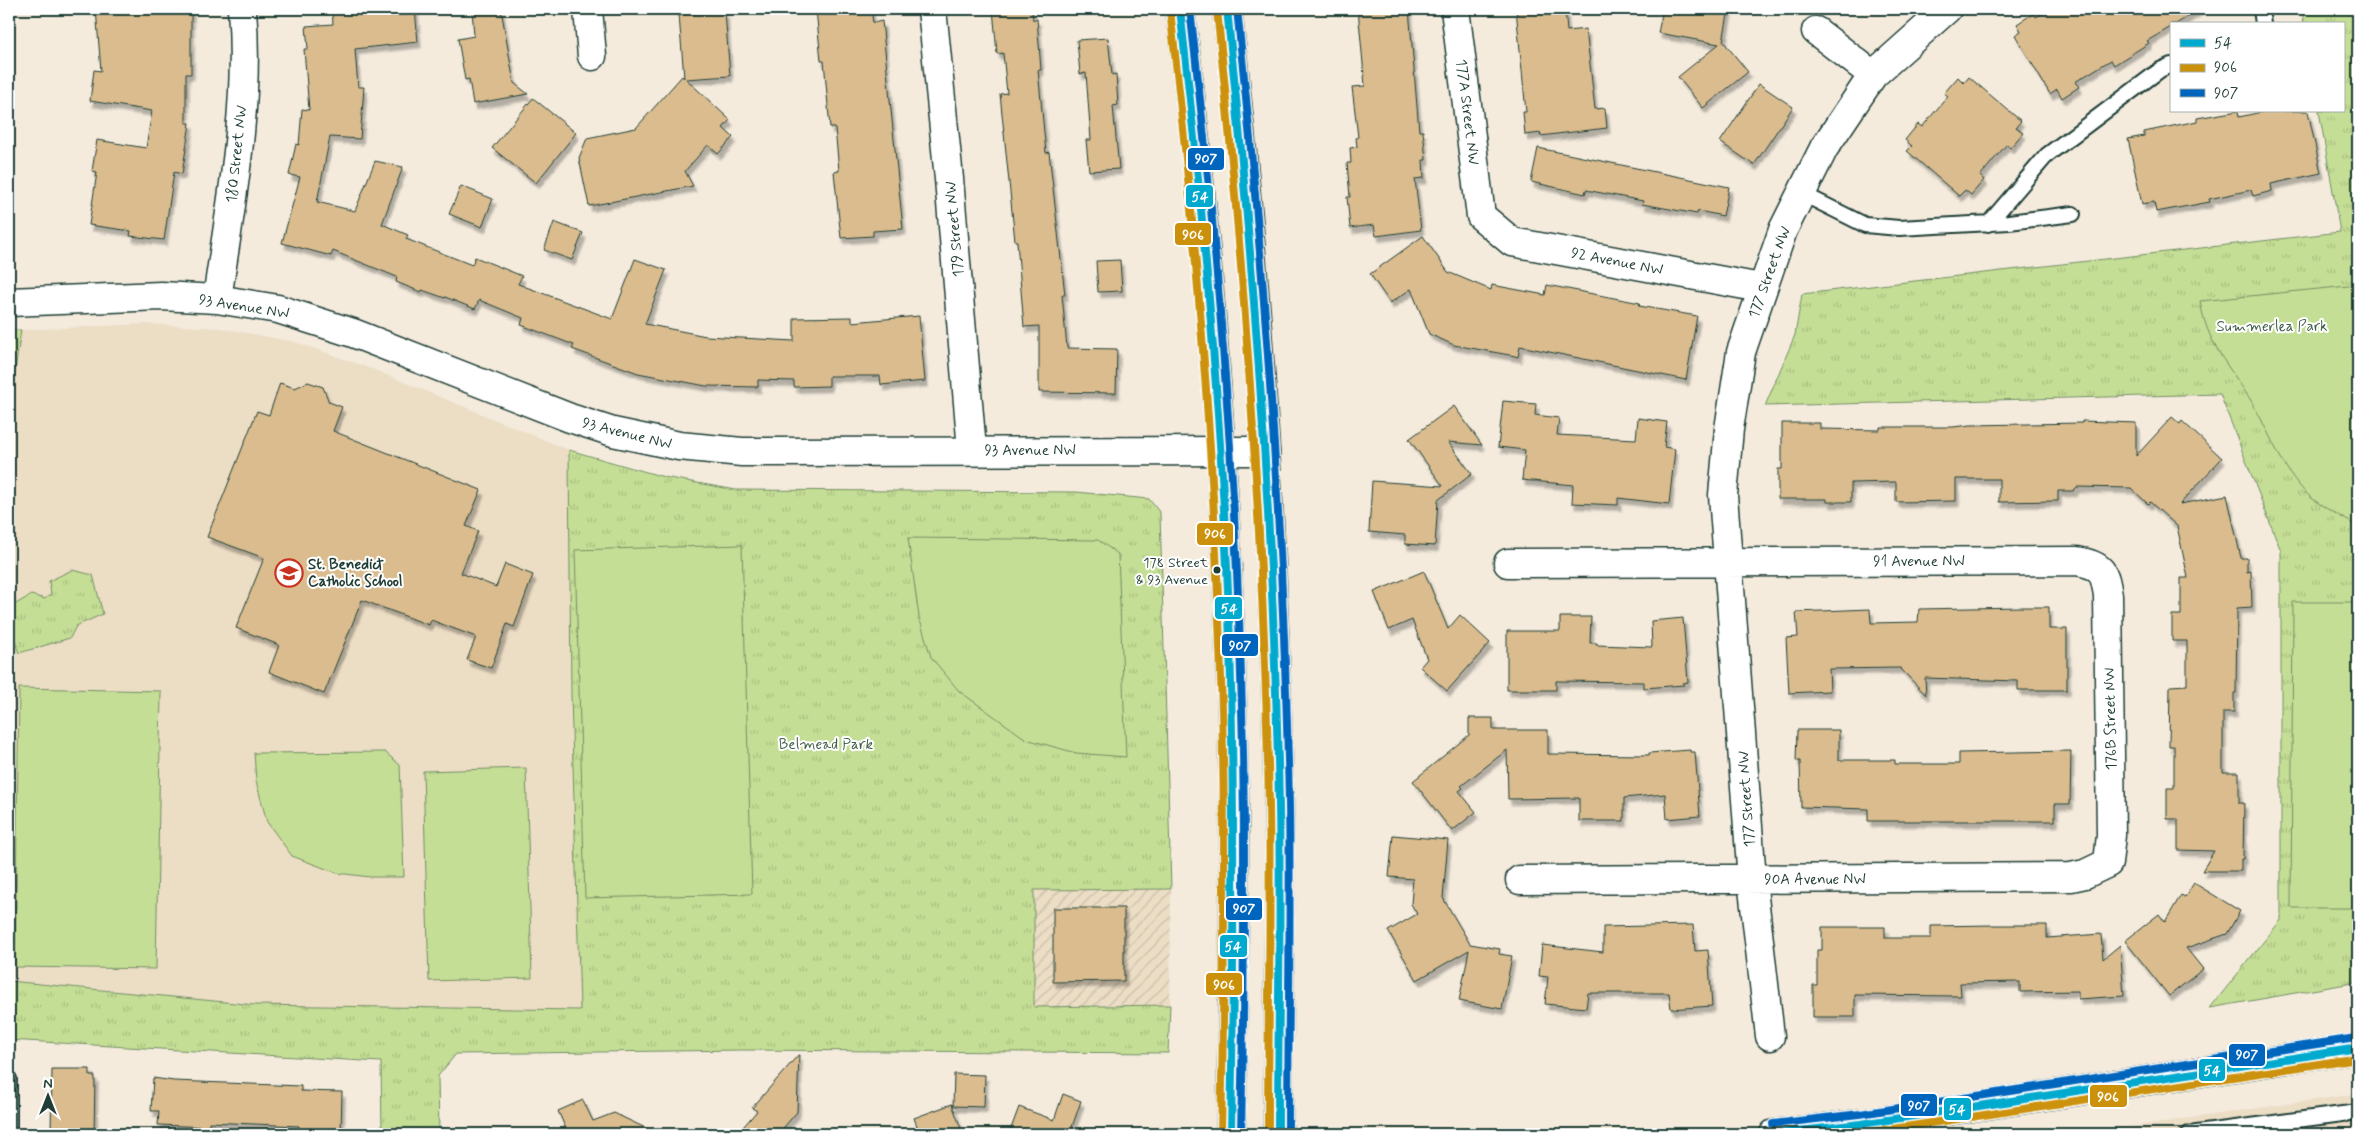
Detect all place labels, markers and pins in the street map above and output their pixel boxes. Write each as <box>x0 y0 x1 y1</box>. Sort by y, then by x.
place label: 178 Street & 93 Avenue <box>1136 554 1209 589</box>
place label: St. Benedict Catholic School <box>308 555 403 592</box>
school or university icon: St. Benedict Catholic School <box>274 558 304 588</box>
marker: 178 Street & 93 Avenue <box>1212 565 1222 575</box>

